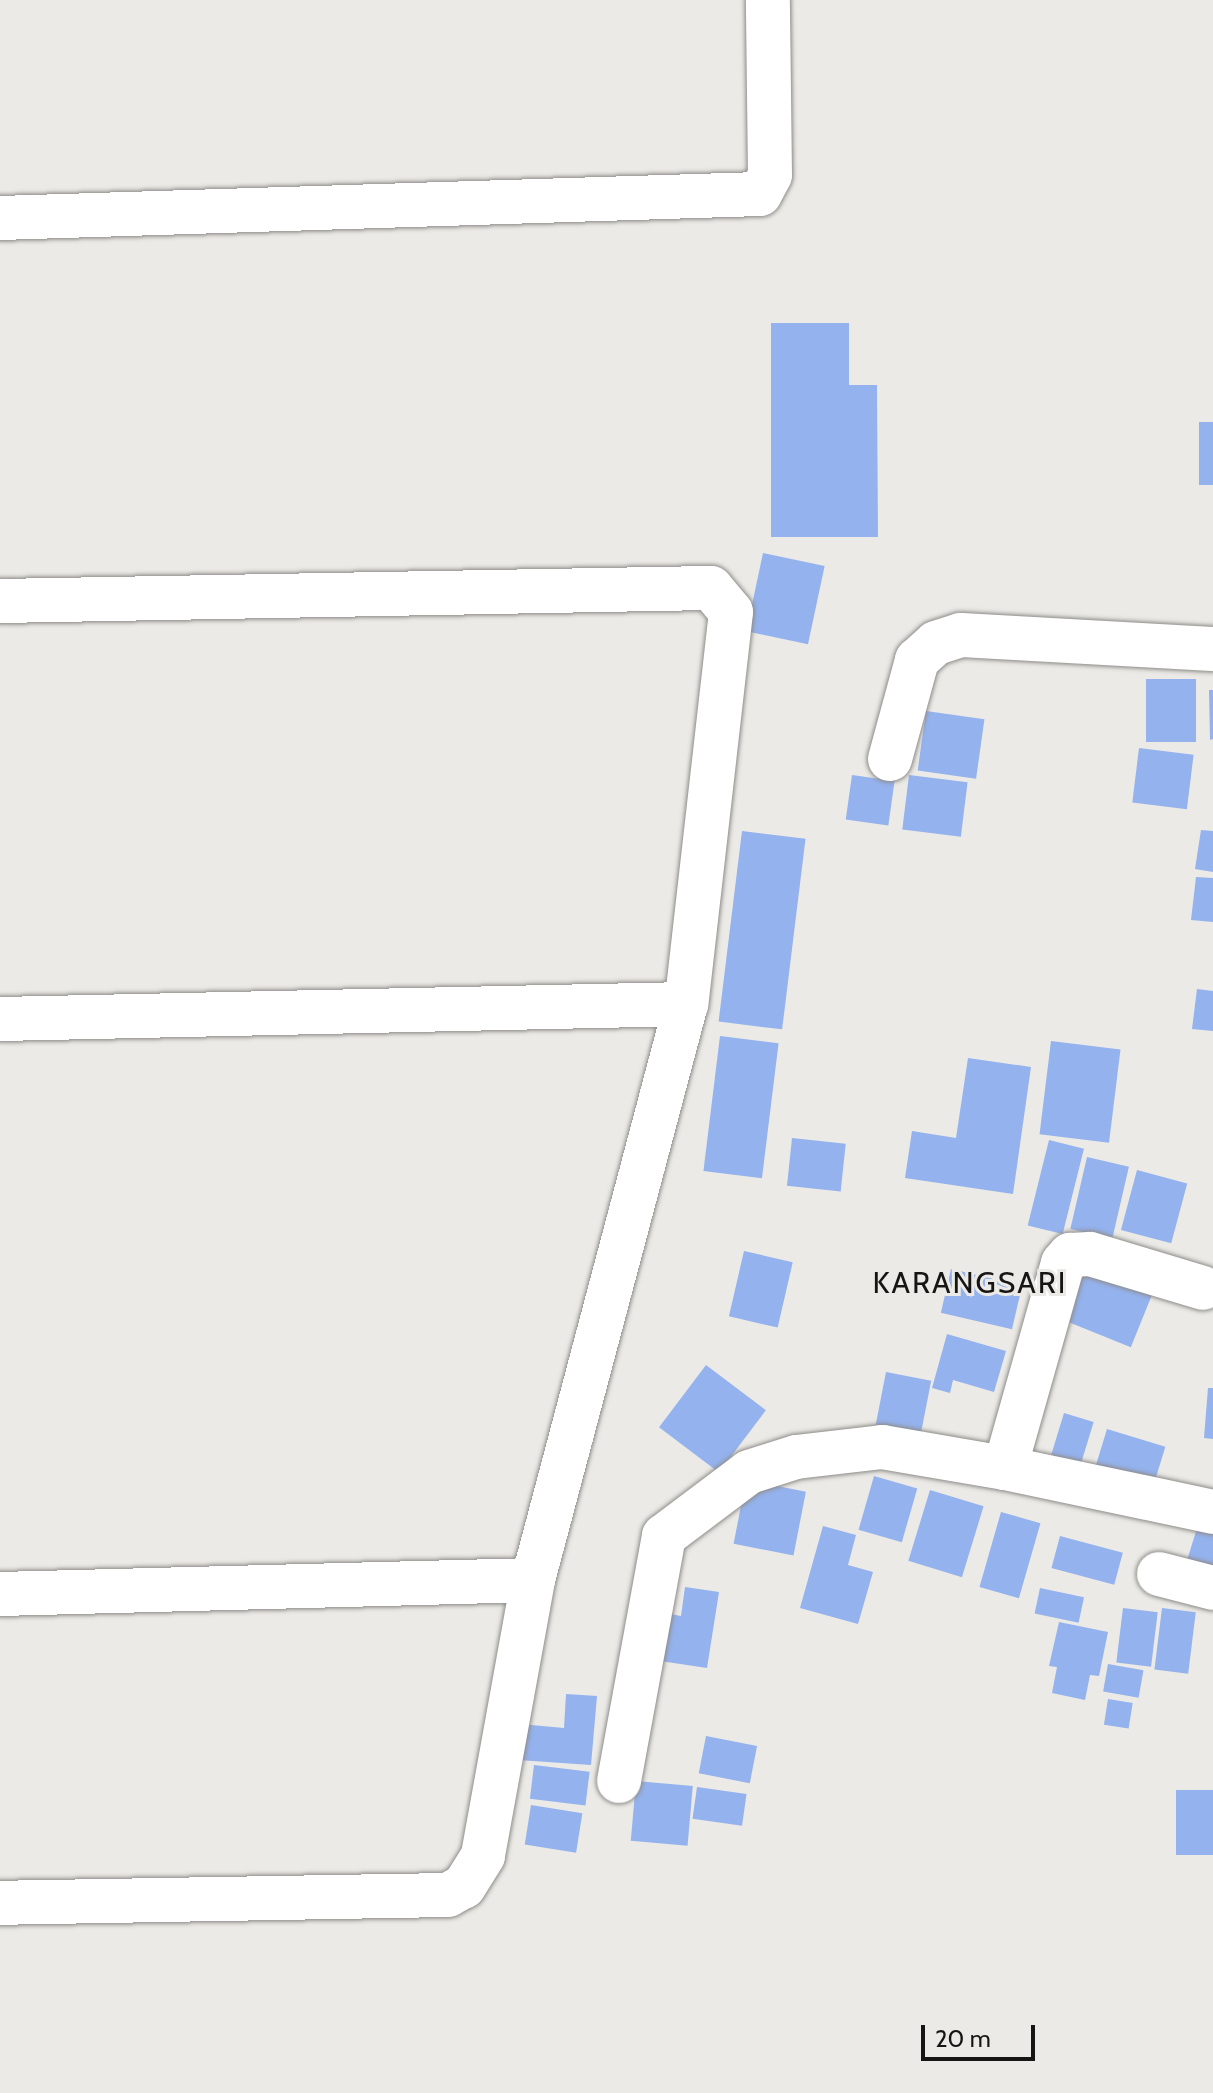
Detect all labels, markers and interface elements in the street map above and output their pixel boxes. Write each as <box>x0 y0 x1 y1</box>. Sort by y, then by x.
district label: KARANGSARI <box>872 1265 1068 1301</box>
scale bar <box>925 2009 1039 2059</box>
text: 20 m <box>935 2024 991 2053</box>

